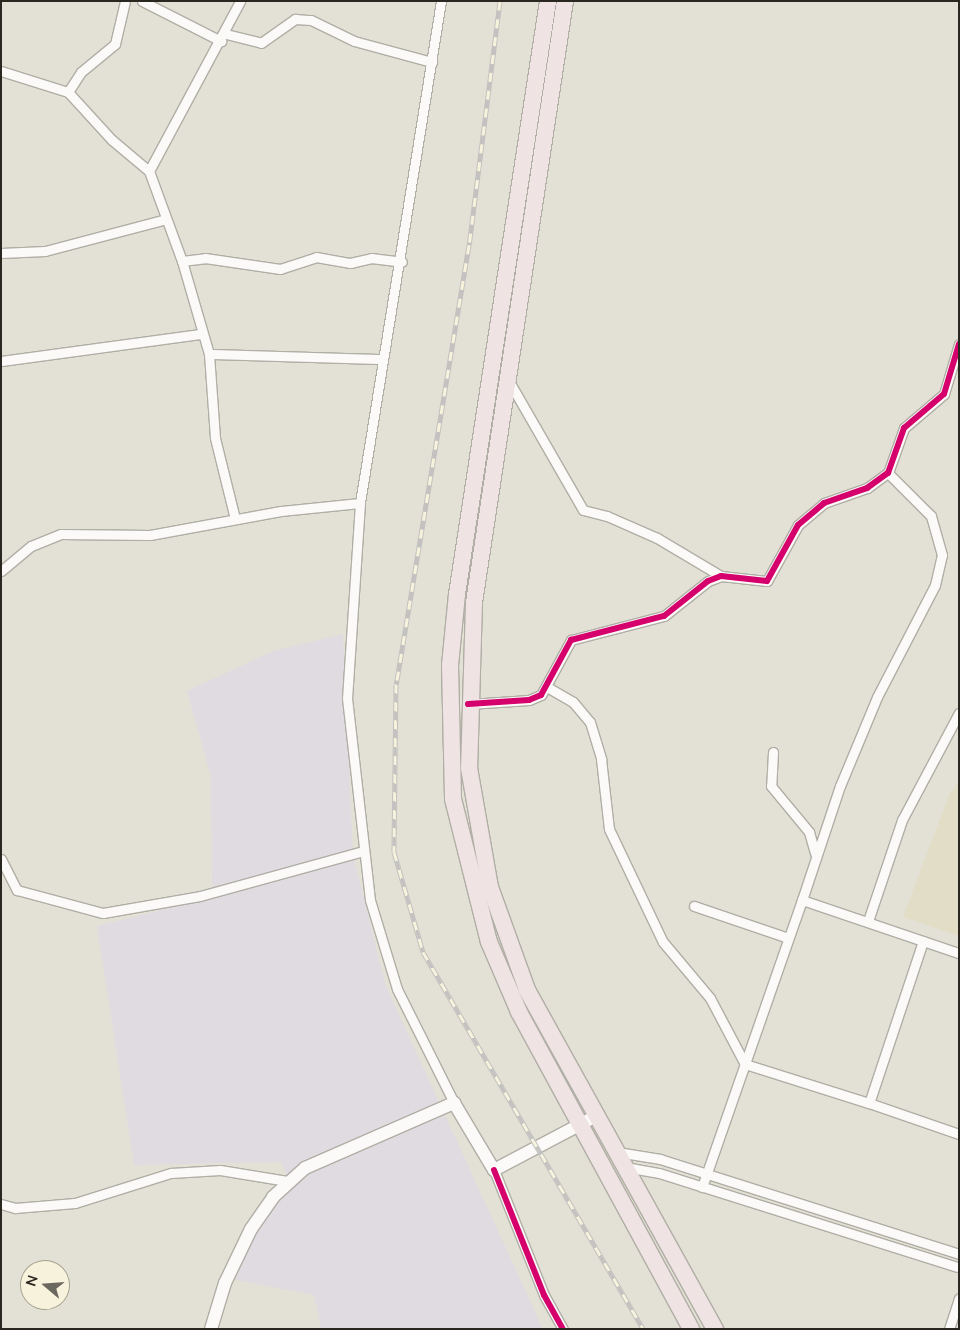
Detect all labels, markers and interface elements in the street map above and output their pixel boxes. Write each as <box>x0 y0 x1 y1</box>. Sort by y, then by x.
north arrow <box>20 1260 70 1310</box>
text: N <box>21 1273 42 1288</box>

